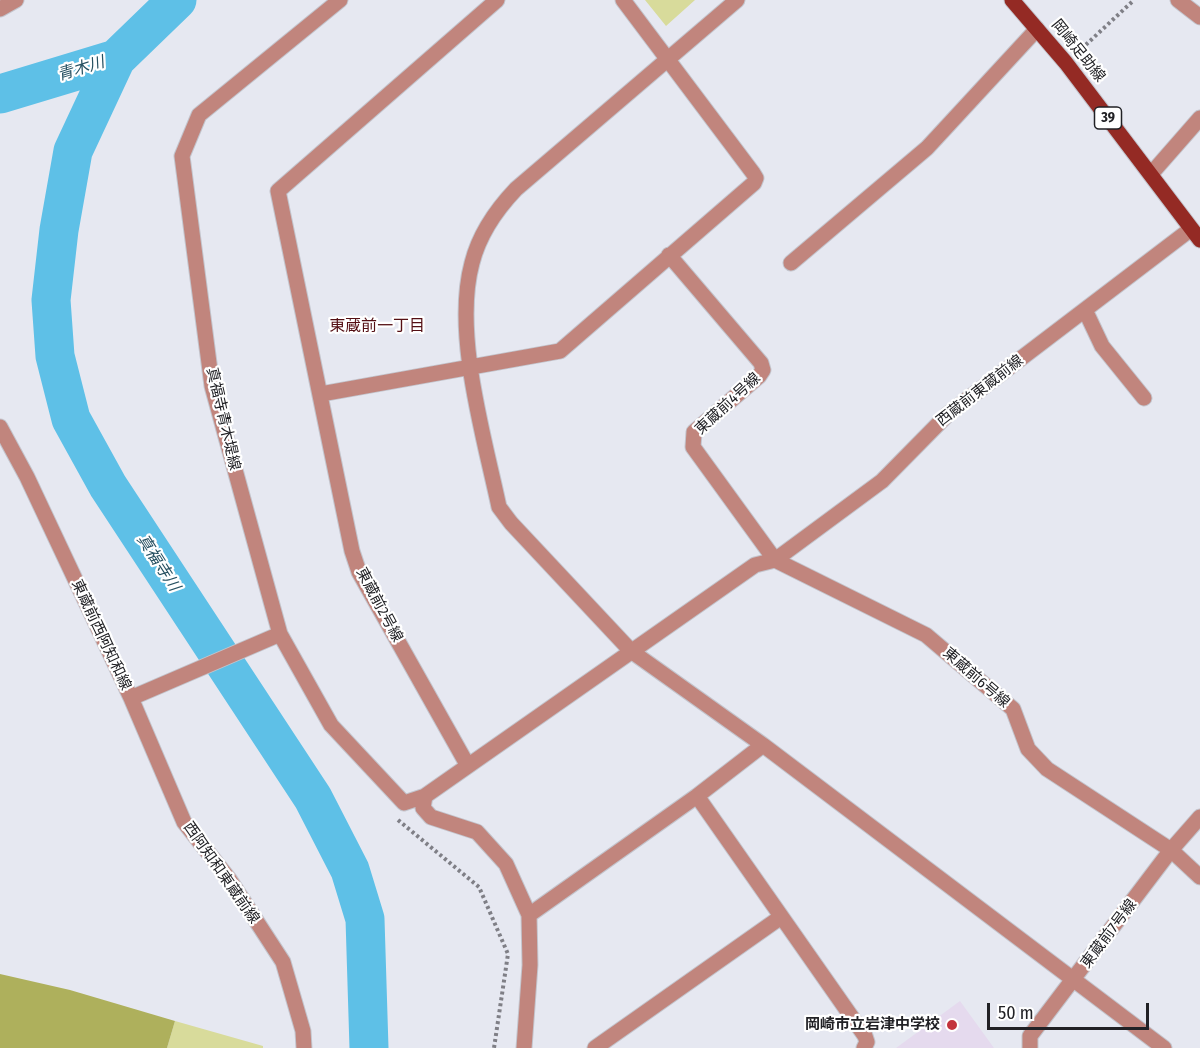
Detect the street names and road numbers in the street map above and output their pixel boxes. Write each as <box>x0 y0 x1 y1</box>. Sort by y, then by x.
street label: 岡崎足助線 <box>1047 16 1109 86</box>
road number: 39 <box>1094 107 1122 129</box>
street label: 西蔵前東蔵前線 <box>933 352 1027 430</box>
street label: 真福寺青木堤線 <box>202 366 244 472</box>
street label: 東蔵前4号線 <box>692 369 764 439</box>
street label: 東蔵前2号線 <box>352 565 406 645</box>
street label: 東蔵前西阿知和線 <box>67 577 135 693</box>
street label: 東蔵前6号線 <box>939 644 1013 712</box>
street label: 西阿知和東蔵前線 <box>179 819 263 927</box>
street label: 東蔵前7号線 <box>1077 896 1141 972</box>

